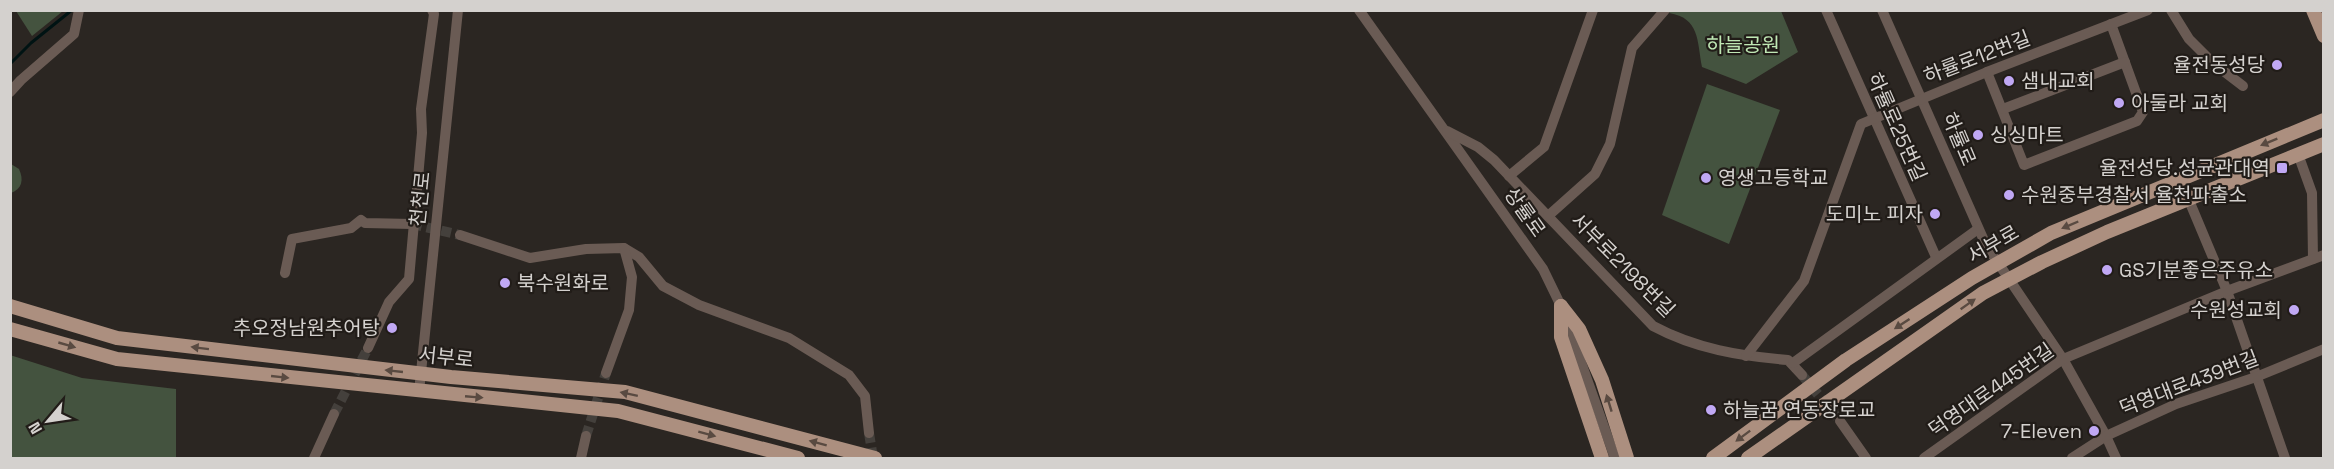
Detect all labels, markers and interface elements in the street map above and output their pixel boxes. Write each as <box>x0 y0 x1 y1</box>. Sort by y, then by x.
street label: 하률로12번길 <box>1920 25 2034 89</box>
park label: 하늘공원 <box>1706 32 1780 58</box>
place label: 율전동성당 <box>2173 52 2265 78</box>
marker: 율전동성당 <box>2270 58 2284 72</box>
place label: 샘내교회 <box>2021 68 2095 94</box>
street label: 하률로25번길 <box>1862 69 1932 185</box>
marker: 샘내교회 <box>2002 74 2016 88</box>
place label: 아둘라 교회 <box>2131 90 2228 116</box>
marker: 아둘라 교회 <box>2112 96 2126 110</box>
street label: 하률로 <box>1936 109 1982 169</box>
place label: 싱싱마트 <box>1990 122 2064 148</box>
marker: 싱싱마트 <box>1971 128 1985 142</box>
one-way arrow <box>2260 138 2278 147</box>
place label: 율전성당.성균관대역 <box>2099 155 2270 181</box>
marker: 율전성당.성균관대역 <box>2275 161 2289 175</box>
place label: 영생고등학교 <box>1718 165 1828 191</box>
street label: 천천로 <box>404 170 436 228</box>
marker: 영생고등학교 <box>1699 171 1713 185</box>
street label: 상률로 <box>1499 182 1551 242</box>
place label: 수원중부경찰서 율천파출소 <box>2021 182 2247 208</box>
marker: 수원중부경찰서 율천파출소 <box>2002 188 2016 202</box>
place label: 도미노 피자 <box>1826 201 1923 227</box>
street label: 서부로2198번길 <box>1565 207 1681 323</box>
marker: 도미노 피자 <box>1928 207 1942 221</box>
street label: 서부로 <box>1963 219 2023 269</box>
one-way arrow <box>2060 220 2078 230</box>
place label: GS기분좋은주유소 <box>2119 257 2273 283</box>
marker: GS기분좋은주유소 <box>2100 263 2114 277</box>
place label: 북수원화로 <box>517 270 609 296</box>
marker: 북수원화로 <box>498 276 512 290</box>
place label: 수원성교회 <box>2190 297 2282 323</box>
one-way arrow <box>1959 298 1975 310</box>
marker: 수원성교회 <box>2287 303 2301 317</box>
place label: 추오정남원추어탕 <box>233 315 380 341</box>
one-way arrow <box>1894 318 1910 329</box>
marker: 추오정남원추어탕 <box>385 321 399 335</box>
street label: 덕영대로445번길 <box>1923 337 2059 443</box>
one-way arrow <box>58 341 76 350</box>
street label: 서부로 <box>417 341 475 373</box>
one-way arrow <box>190 343 209 353</box>
street label: 덕영대로439번길 <box>2116 344 2262 422</box>
one-way arrow <box>384 366 403 376</box>
one-way arrow <box>270 372 289 382</box>
one-way arrow <box>620 389 639 398</box>
north arrow <box>18 391 78 451</box>
one-way arrow <box>464 392 483 402</box>
one-way arrow <box>1604 394 1613 412</box>
place label: 하늘꿈 연동장로교 <box>1723 397 1875 423</box>
marker: 하늘꿈 연동장로교 <box>1704 403 1718 417</box>
text: N <box>24 418 47 438</box>
place label: 7-Eleven <box>2001 418 2082 444</box>
marker: 7-Eleven <box>2087 424 2101 438</box>
one-way arrow <box>698 430 716 440</box>
one-way arrow <box>1735 430 1751 443</box>
one-way arrow <box>809 438 827 448</box>

